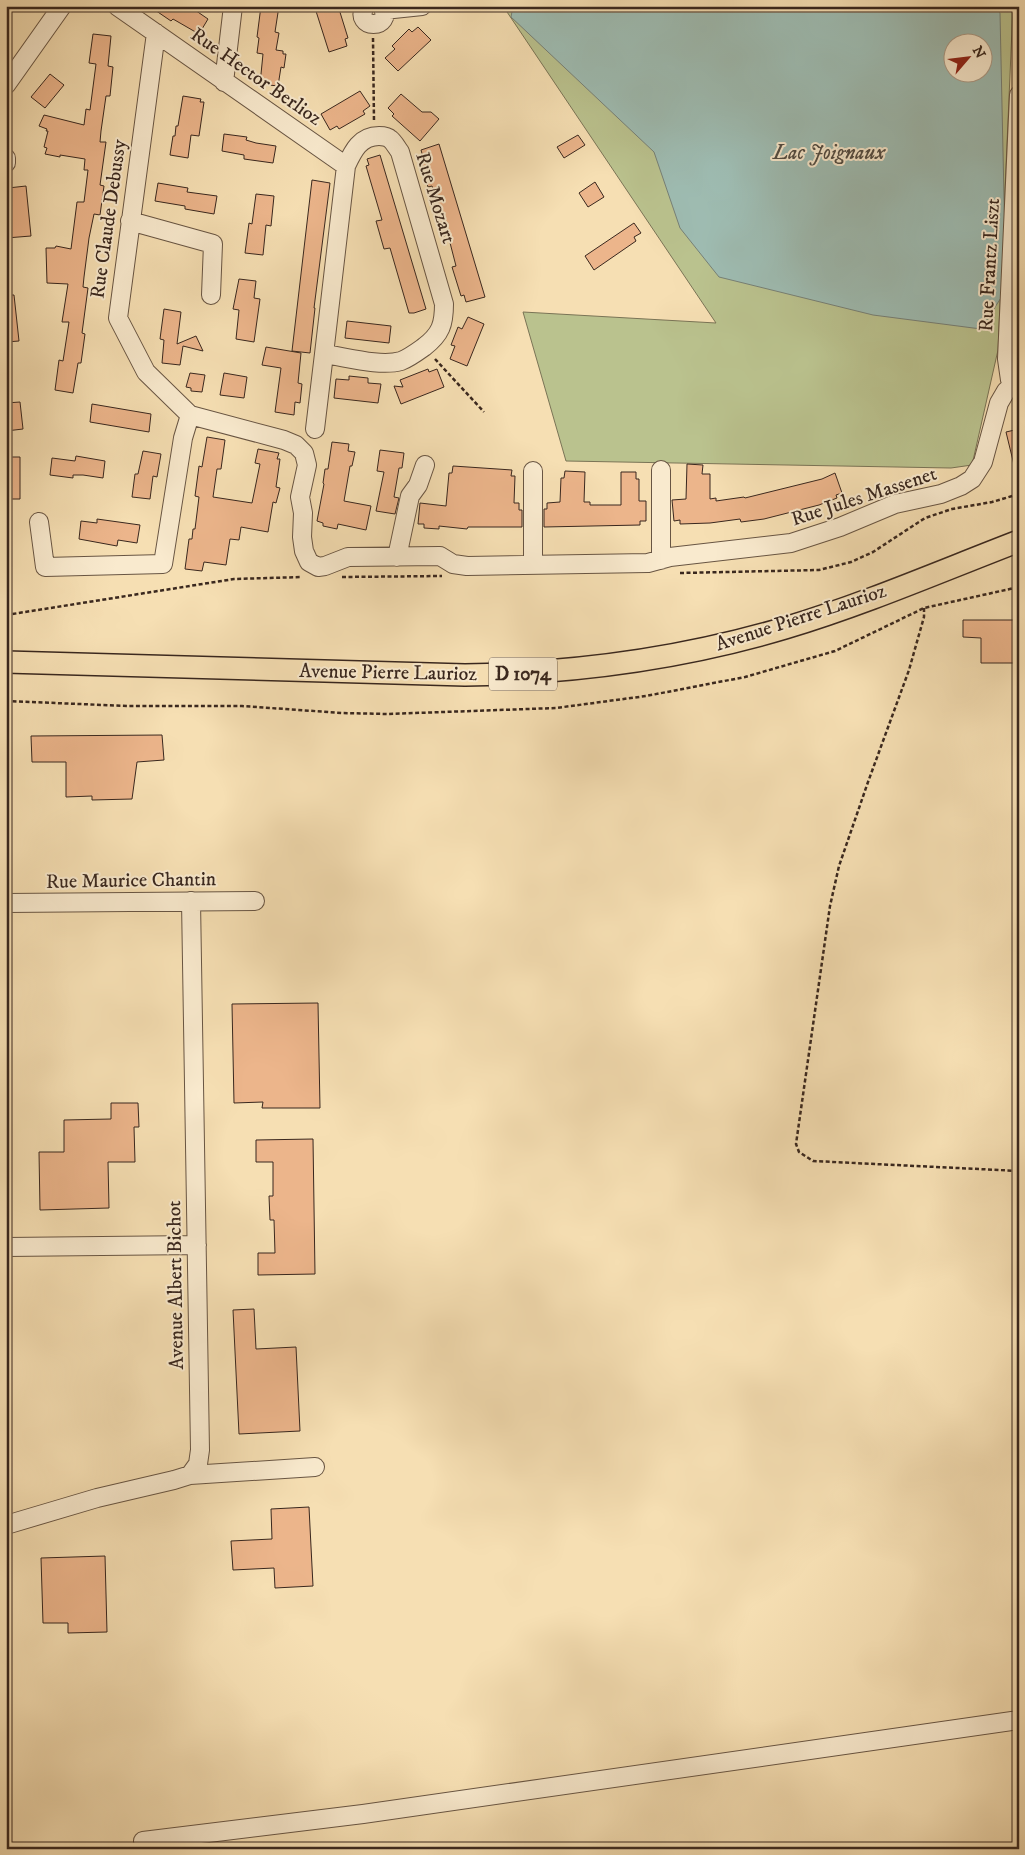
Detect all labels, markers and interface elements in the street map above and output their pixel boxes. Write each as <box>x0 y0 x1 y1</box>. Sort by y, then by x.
street label: Rue Hector Berlioz <box>186 22 327 132</box>
north arrow <box>942 32 992 82</box>
text: N <box>968 43 989 62</box>
street label: Rue Claude Debussy <box>85 137 133 300</box>
water label: Lac Joignaux <box>772 140 886 166</box>
street label: Rue Mozart <box>409 149 461 247</box>
street label: Rue Frantz Liszt <box>974 198 1006 332</box>
street label: Rue Jules Massenet <box>788 462 940 532</box>
street label: Avenue Pierre Laurioz <box>712 579 890 657</box>
road number: D 1074 <box>489 658 557 691</box>
street label: Avenue Pierre Laurioz <box>299 659 478 687</box>
street label: Rue Maurice Chantin <box>46 867 217 895</box>
street label: Avenue Albert Bichot <box>162 1200 190 1370</box>

